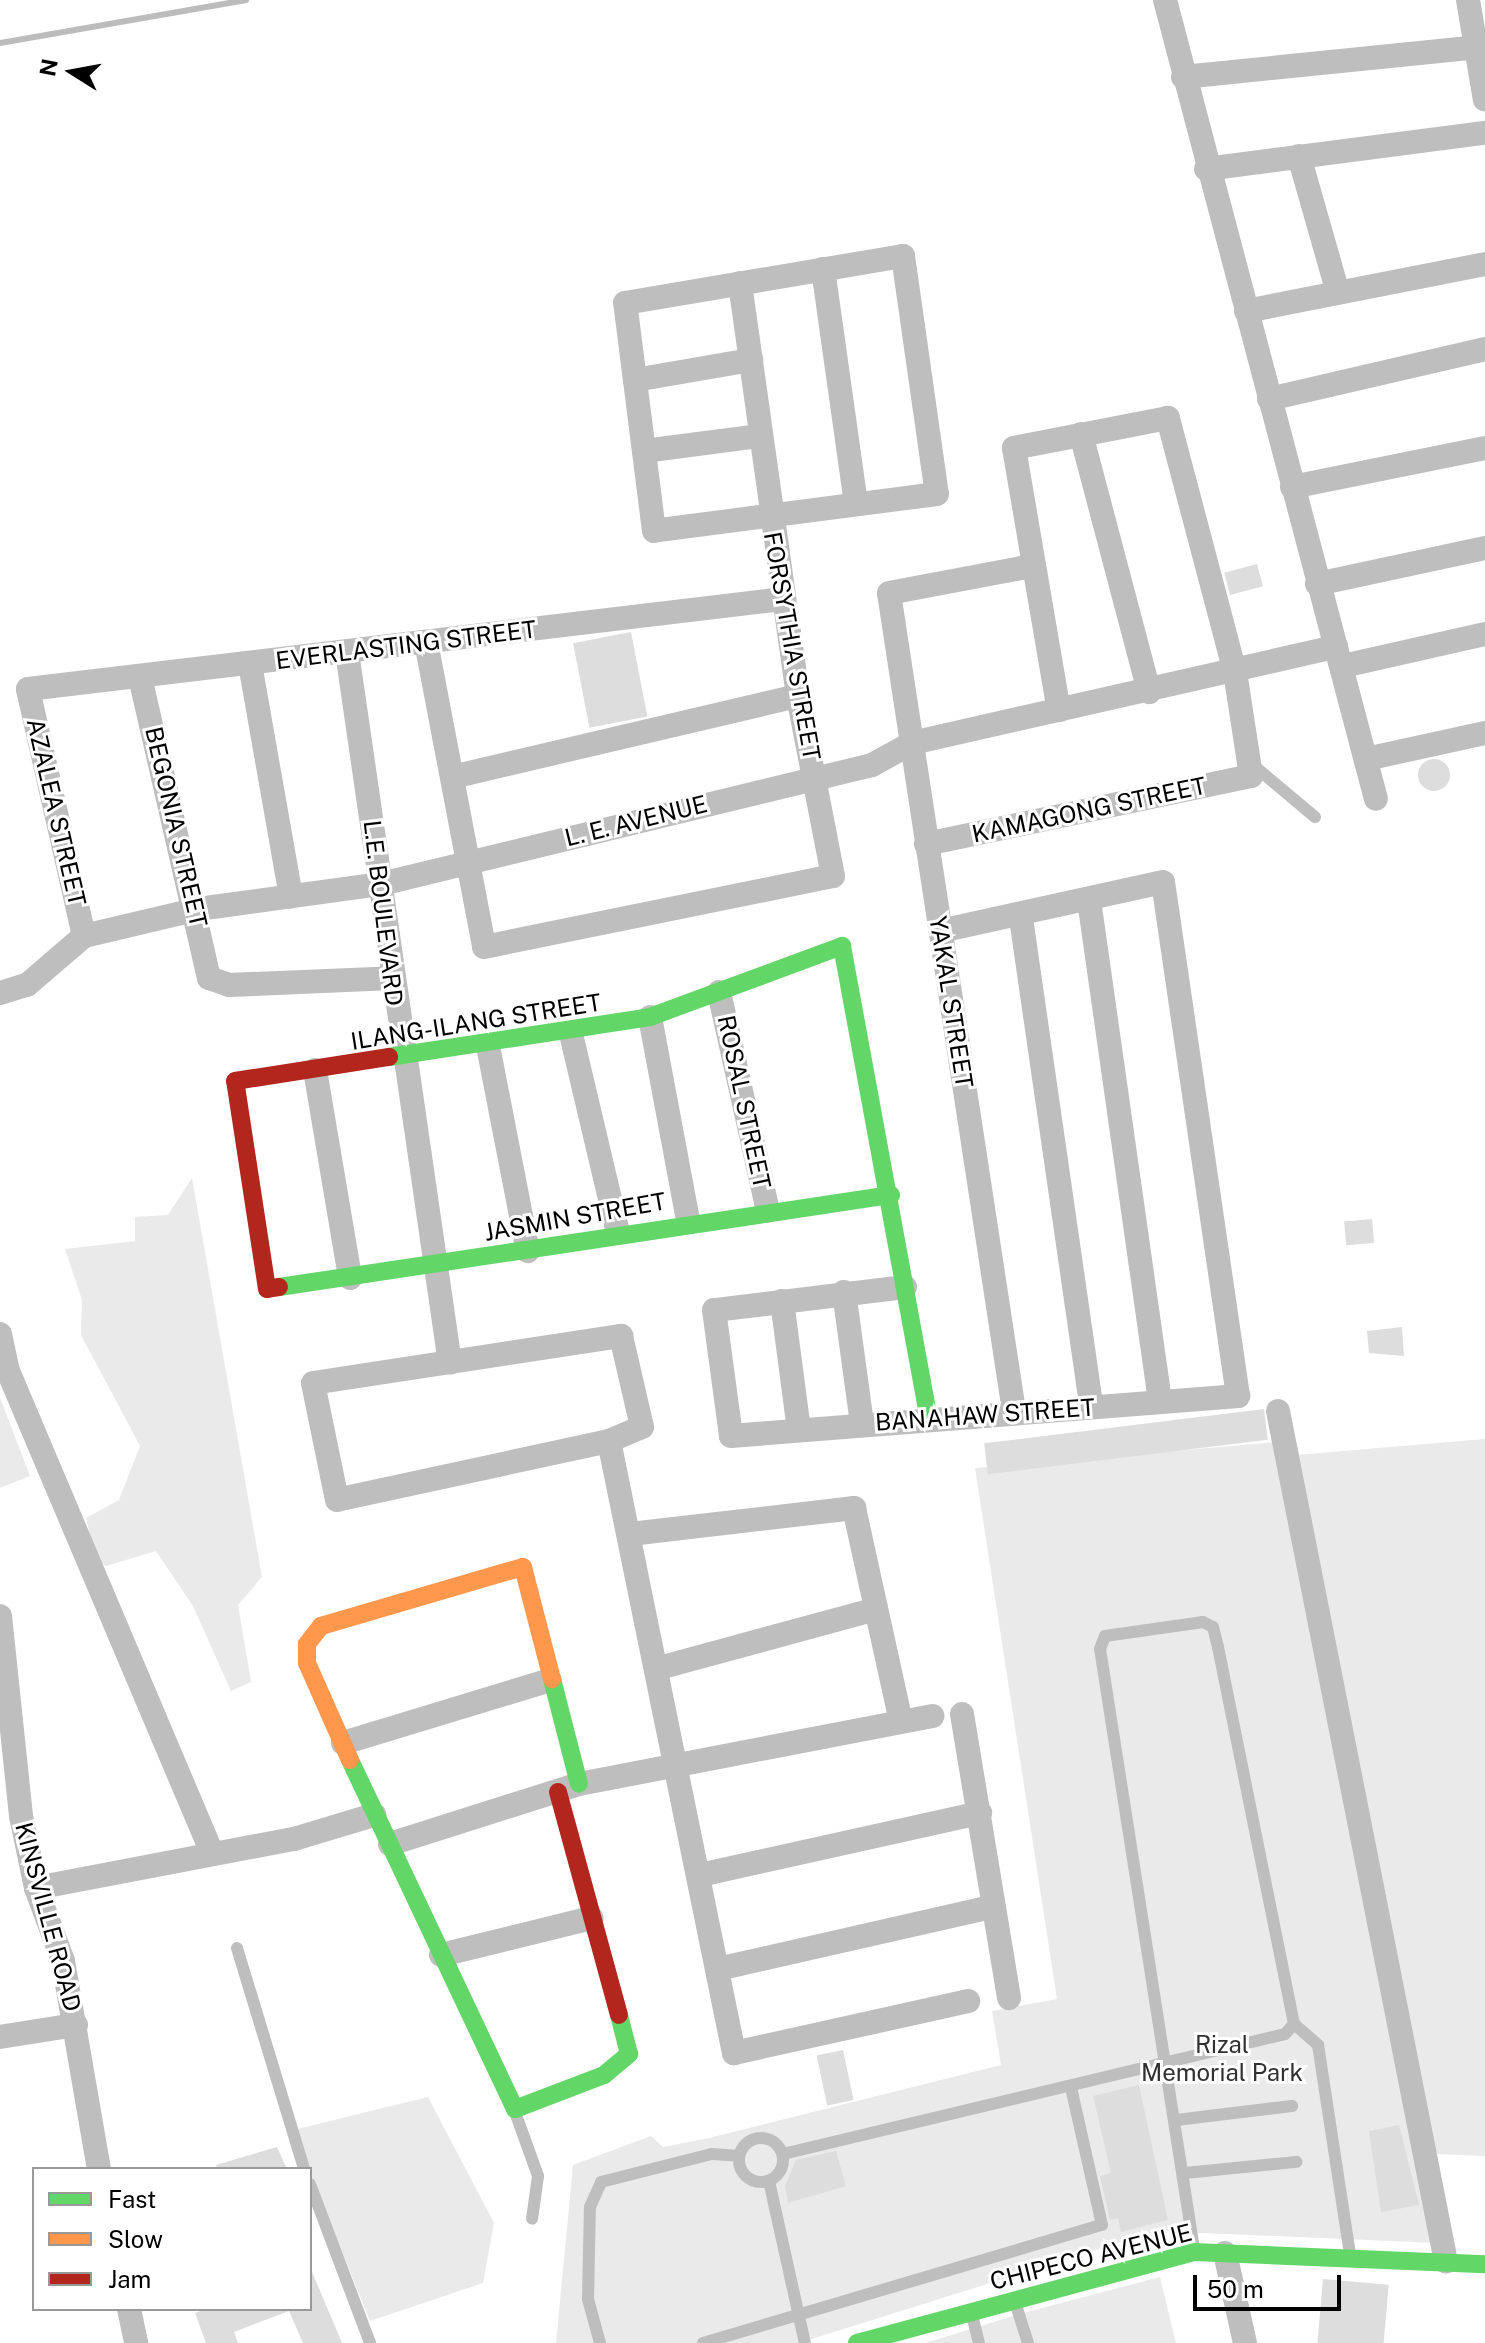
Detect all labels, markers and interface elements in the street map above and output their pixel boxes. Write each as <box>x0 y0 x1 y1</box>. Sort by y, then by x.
north arrow <box>32 32 112 112</box>
text: N <box>34 56 63 78</box>
street label: FORSYTHIA STREET <box>758 530 826 762</box>
street label: EVERLASTING STREET <box>274 615 538 675</box>
street label: AZALEA STREET <box>20 715 92 909</box>
street label: BEGONIA STREET <box>139 724 213 930</box>
street label: KAMAGONG STREET <box>969 771 1209 849</box>
street label: L. E. AVENUE <box>562 789 710 853</box>
street label: L.E. BOULEVARD <box>357 818 409 1008</box>
street label: YAKAL STREET <box>923 914 979 1090</box>
street label: ILANG-ILANG STREET <box>349 988 603 1056</box>
street label: ROSAL STREET <box>712 1013 776 1191</box>
street label: JASMIN STREET <box>482 1187 668 1247</box>
street label: BANAHAW STREET <box>874 1393 1096 1437</box>
street label: KINSVILLE ROAD <box>9 1819 87 2015</box>
park label: Rizal Memorial Park <box>1141 2031 1303 2087</box>
legend <box>32 2167 312 2311</box>
text: Fast <box>108 2185 156 2213</box>
street label: CHIPECO AVENUE <box>987 2218 1195 2296</box>
text: Slow <box>108 2225 163 2253</box>
scale bar <box>1197 2259 1345 2309</box>
text: Jam <box>108 2265 151 2293</box>
text: 50 m <box>1207 2275 1264 2303</box>

